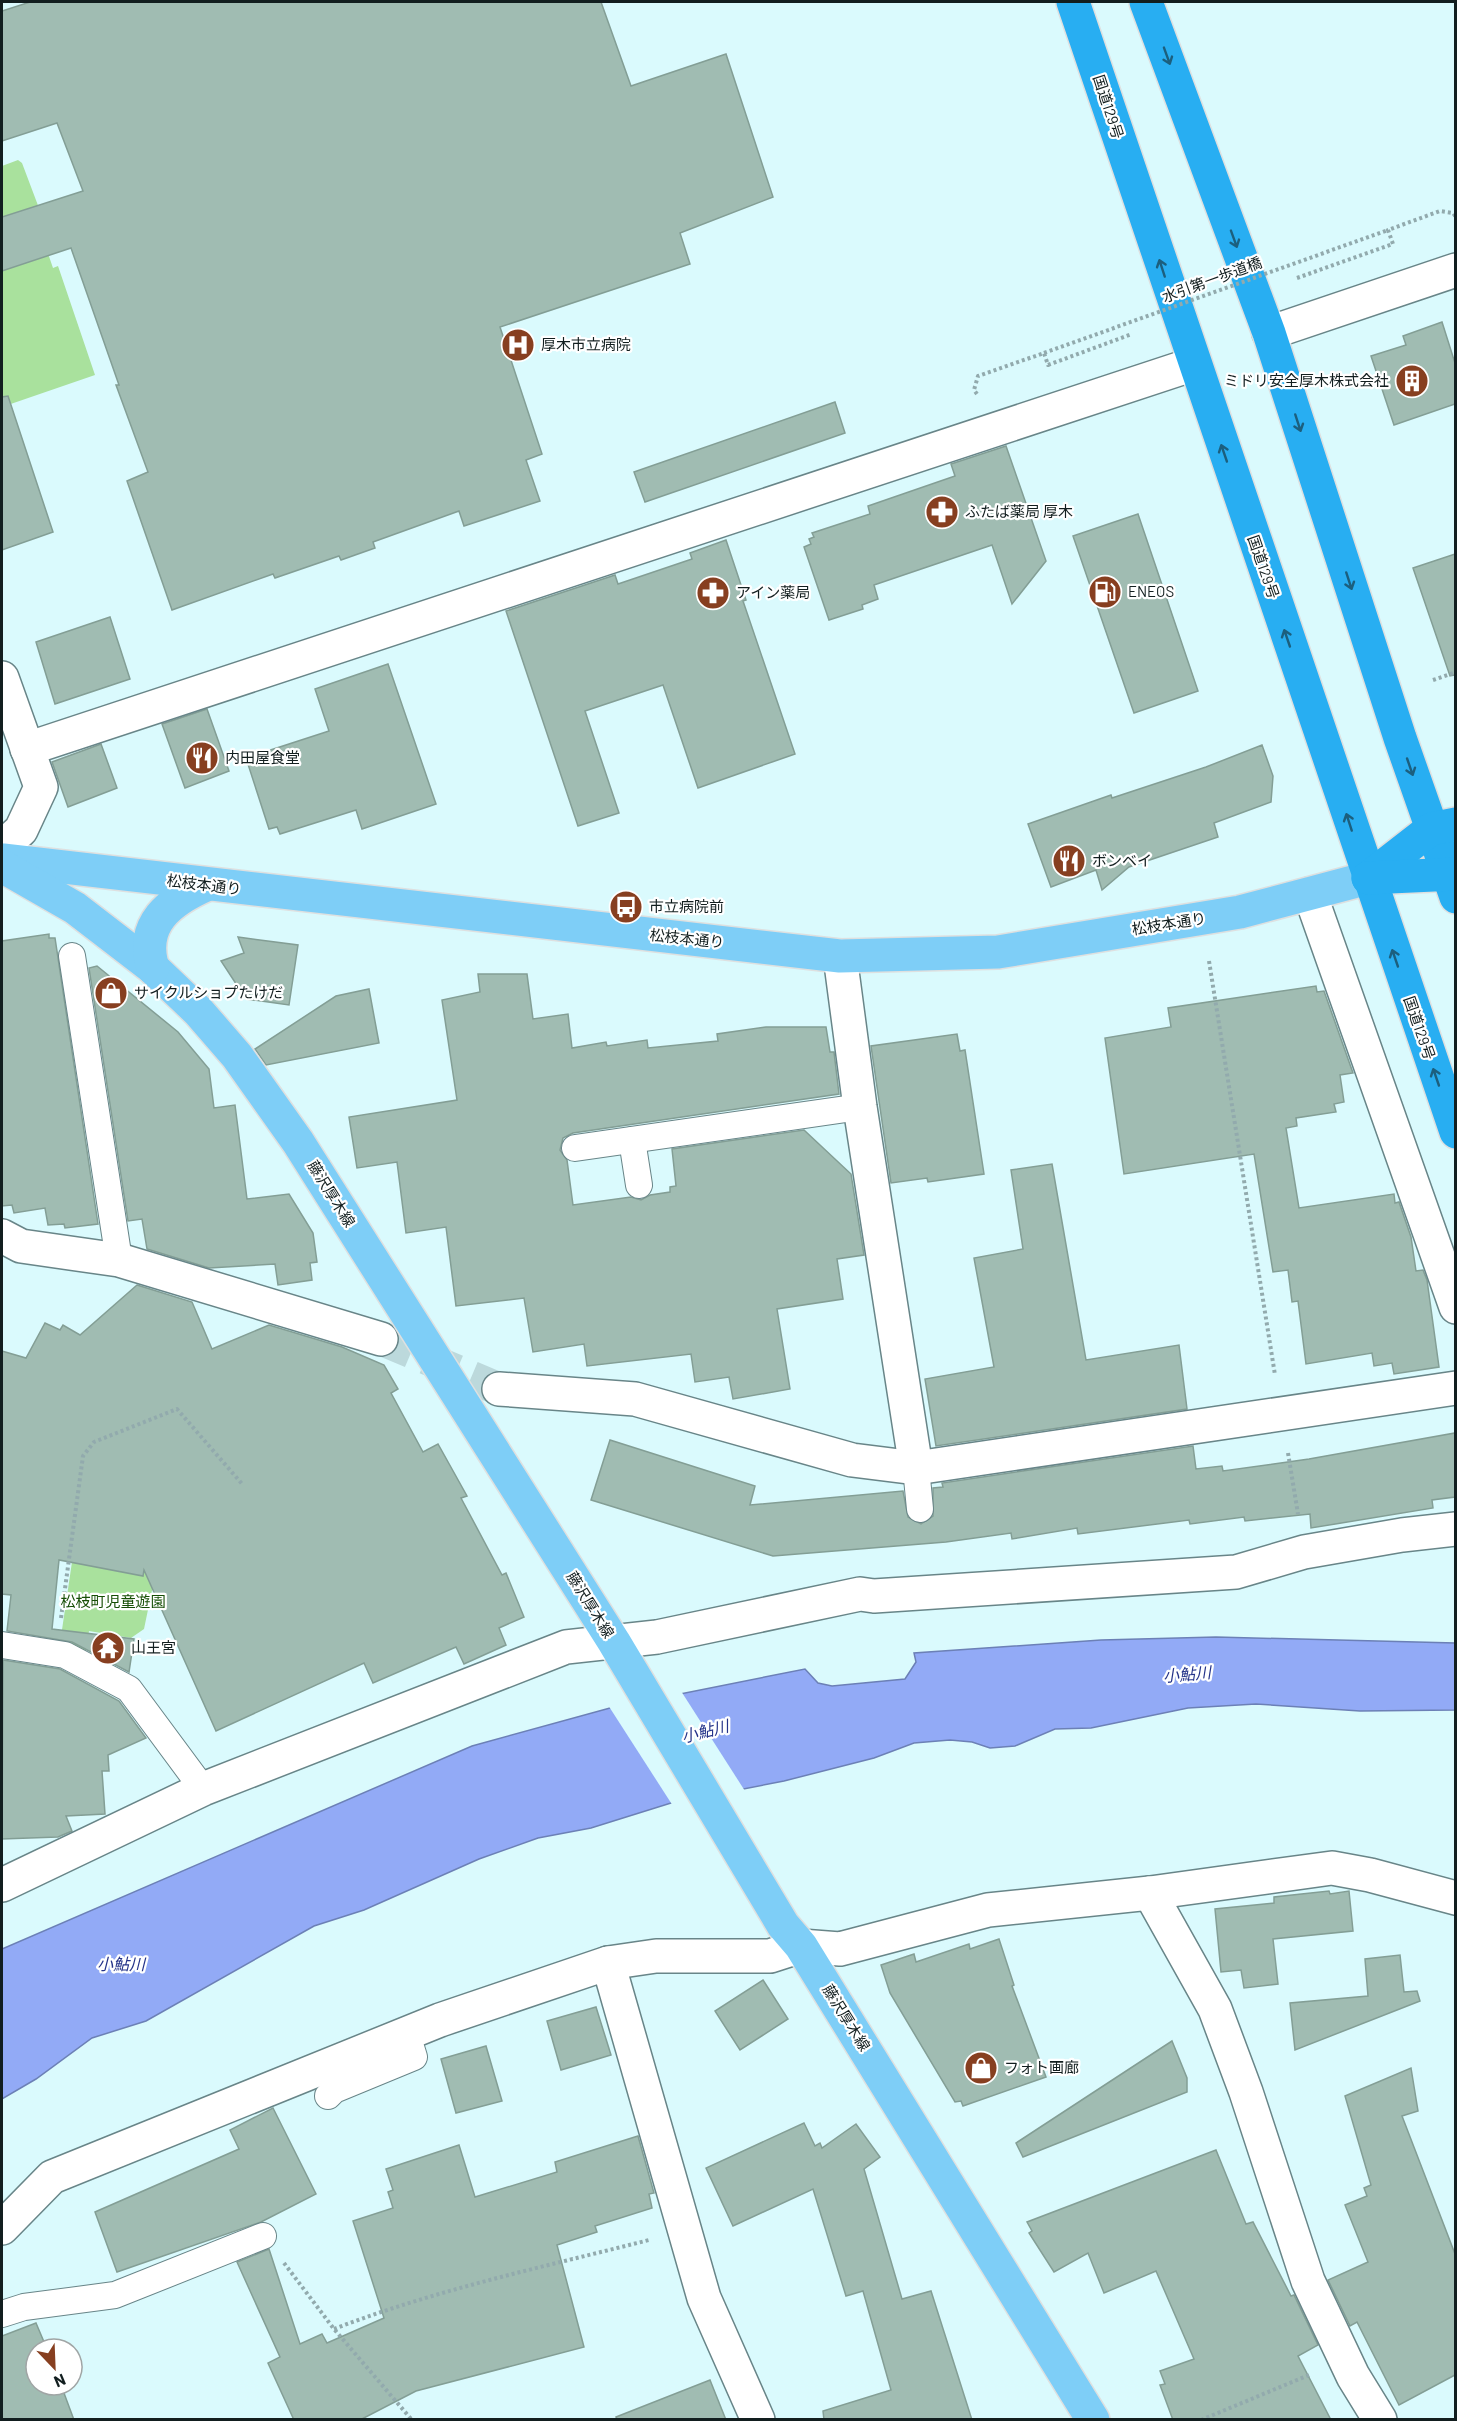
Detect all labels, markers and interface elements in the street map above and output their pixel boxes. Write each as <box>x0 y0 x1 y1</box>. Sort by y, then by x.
one-way arrow <box>1162 47 1173 65</box>
street label: 国道129号 <box>1090 72 1128 141</box>
one-way arrow <box>1230 229 1241 248</box>
street label: 水引第一歩道橋 <box>1159 253 1264 305</box>
one-way arrow <box>1156 259 1167 278</box>
hospital icon: 厚木市立病院 <box>500 327 536 363</box>
place label: 厚木市立病院 <box>541 335 631 353</box>
building icon: ミドリ安全厚木株式会社 <box>1394 363 1430 399</box>
place label: ミドリ安全厚木株式会社 <box>1224 371 1389 389</box>
one-way arrow <box>1293 413 1304 432</box>
one-way arrow <box>1218 444 1229 463</box>
pharmacy icon: ふたば薬局 厚木 <box>924 494 960 530</box>
place label: ふたば薬局 厚木 <box>965 502 1073 520</box>
street label: 国道129号 <box>1245 532 1283 601</box>
one-way arrow <box>1344 571 1355 590</box>
fuel station icon: ENEOS <box>1087 574 1123 610</box>
pharmacy icon: アイン薬局 <box>695 575 731 611</box>
place label: ENEOS <box>1128 582 1174 600</box>
place label: アイン薬局 <box>736 583 810 601</box>
one-way arrow <box>1280 629 1291 648</box>
restaurant icon: 内田屋食堂 <box>184 740 220 776</box>
place label: 内田屋食堂 <box>225 748 300 766</box>
one-way arrow <box>1405 757 1416 776</box>
one-way arrow <box>1343 813 1354 832</box>
restaurant icon: ボンベイ <box>1051 843 1087 879</box>
place label: ボンベイ <box>1092 851 1152 869</box>
street label: 松枝本通り <box>166 871 242 898</box>
bus stop icon: 市立病院前 <box>608 889 644 925</box>
place label: 市立病院前 <box>649 897 724 915</box>
street label: 松枝本通り <box>1130 908 1207 938</box>
street label: 松枝本通り <box>649 925 725 951</box>
one-way arrow <box>1388 949 1399 968</box>
shop icon: サイクルショプたけだ <box>93 975 129 1011</box>
place label: サイクルショプたけだ <box>134 983 283 1001</box>
street label: 国道129号 <box>1401 993 1439 1062</box>
one-way arrow <box>1430 1068 1441 1087</box>
street label: 藤沢厚木線 <box>304 1157 359 1230</box>
street label: 藤沢厚木線 <box>563 1568 618 1641</box>
park label: 松枝町児童遊園 <box>60 1592 166 1610</box>
temple icon: 山王宮 <box>90 1630 126 1666</box>
place label: 山王宮 <box>131 1638 176 1656</box>
water label: 小鮎川 <box>1162 1662 1214 1685</box>
water label: 小鮎川 <box>679 1715 732 1746</box>
water label: 小鮎川 <box>97 1954 147 1973</box>
street label: 藤沢厚木線 <box>819 1981 874 2054</box>
shop icon: フォト画廊 <box>963 2050 999 2086</box>
place label: フォト画廊 <box>1004 2058 1079 2076</box>
north arrow <box>24 2337 84 2397</box>
text: N <box>51 2370 69 2392</box>

